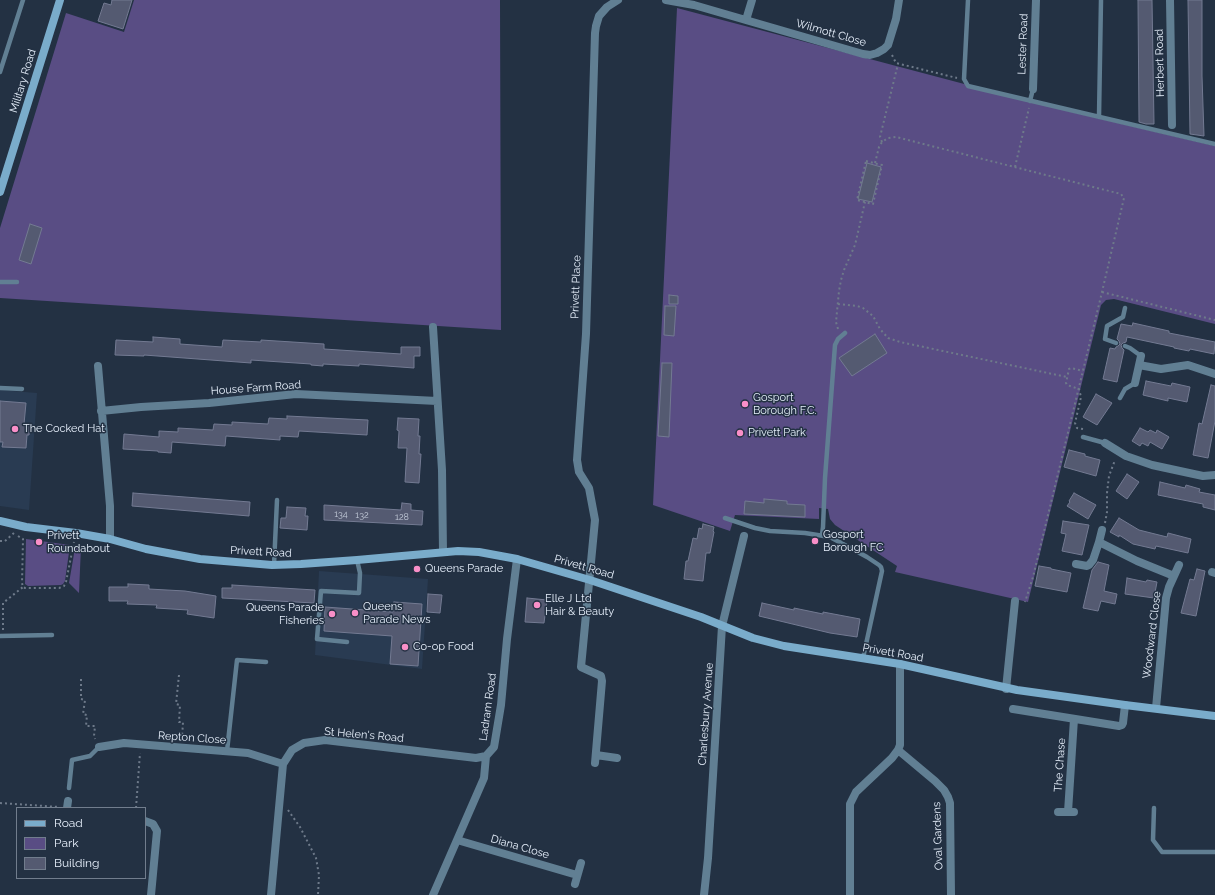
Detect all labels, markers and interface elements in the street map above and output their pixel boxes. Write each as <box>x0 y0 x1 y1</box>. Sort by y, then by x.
street label: Lester Road <box>1015 13 1031 75</box>
street label: Wilmott Close <box>794 17 868 49</box>
street label: Herbert Road <box>1153 29 1167 97</box>
street label: Military Road <box>7 47 39 115</box>
street label: Privett Place <box>568 255 584 319</box>
street label: House Farm Road <box>210 378 302 398</box>
place label: Gosport Borough F.C. <box>753 391 817 417</box>
marker: Gosport Borough F.C. <box>740 399 750 409</box>
place label: The Cocked Hat <box>23 422 105 436</box>
marker: The Cocked Hat <box>10 424 20 434</box>
place label: Privett Park <box>748 426 806 440</box>
marker: Privett Park <box>735 428 745 438</box>
house number: 134 <box>334 509 348 519</box>
house number: 132 <box>355 510 369 520</box>
house number: 128 <box>395 512 409 522</box>
place label: Gosport Borough FC <box>823 528 884 554</box>
place label: Privett Roundabout <box>47 529 110 555</box>
marker: Gosport Borough FC <box>810 536 820 546</box>
marker: Privett Roundabout <box>34 537 44 547</box>
street label: Privett Road <box>230 544 292 560</box>
street label: Privett Road <box>553 552 615 582</box>
place label: Queens Parade <box>425 562 503 576</box>
marker: Queens Parade <box>412 564 422 574</box>
street label: Woodward Close <box>1140 591 1164 679</box>
place label: Elle J Ltd Hair & Beauty <box>545 592 614 618</box>
place label: Queens Parade News <box>363 600 431 626</box>
marker: Elle J Ltd Hair & Beauty <box>532 600 542 610</box>
place label: Queens Parade Fisheries <box>246 601 324 627</box>
marker: Queens Parade News <box>350 608 360 618</box>
marker: Queens Parade Fisheries <box>327 609 337 619</box>
place label: Co-op Food <box>413 640 474 654</box>
street label: Privett Road <box>861 641 925 665</box>
marker: Co-op Food <box>400 642 410 652</box>
street label: Charlesbury Avenue <box>696 662 716 766</box>
street label: Ladram Road <box>477 672 499 742</box>
street label: St Helen's Road <box>324 725 404 745</box>
street label: Repton Close <box>157 729 227 747</box>
street label: The Chase <box>1052 738 1068 792</box>
street label: Oval Gardens <box>930 802 946 870</box>
legend <box>16 807 146 879</box>
text: Road <box>54 816 83 830</box>
street label: Diana Close <box>489 832 551 862</box>
text: Park <box>54 836 79 850</box>
text: Building <box>54 856 100 870</box>

